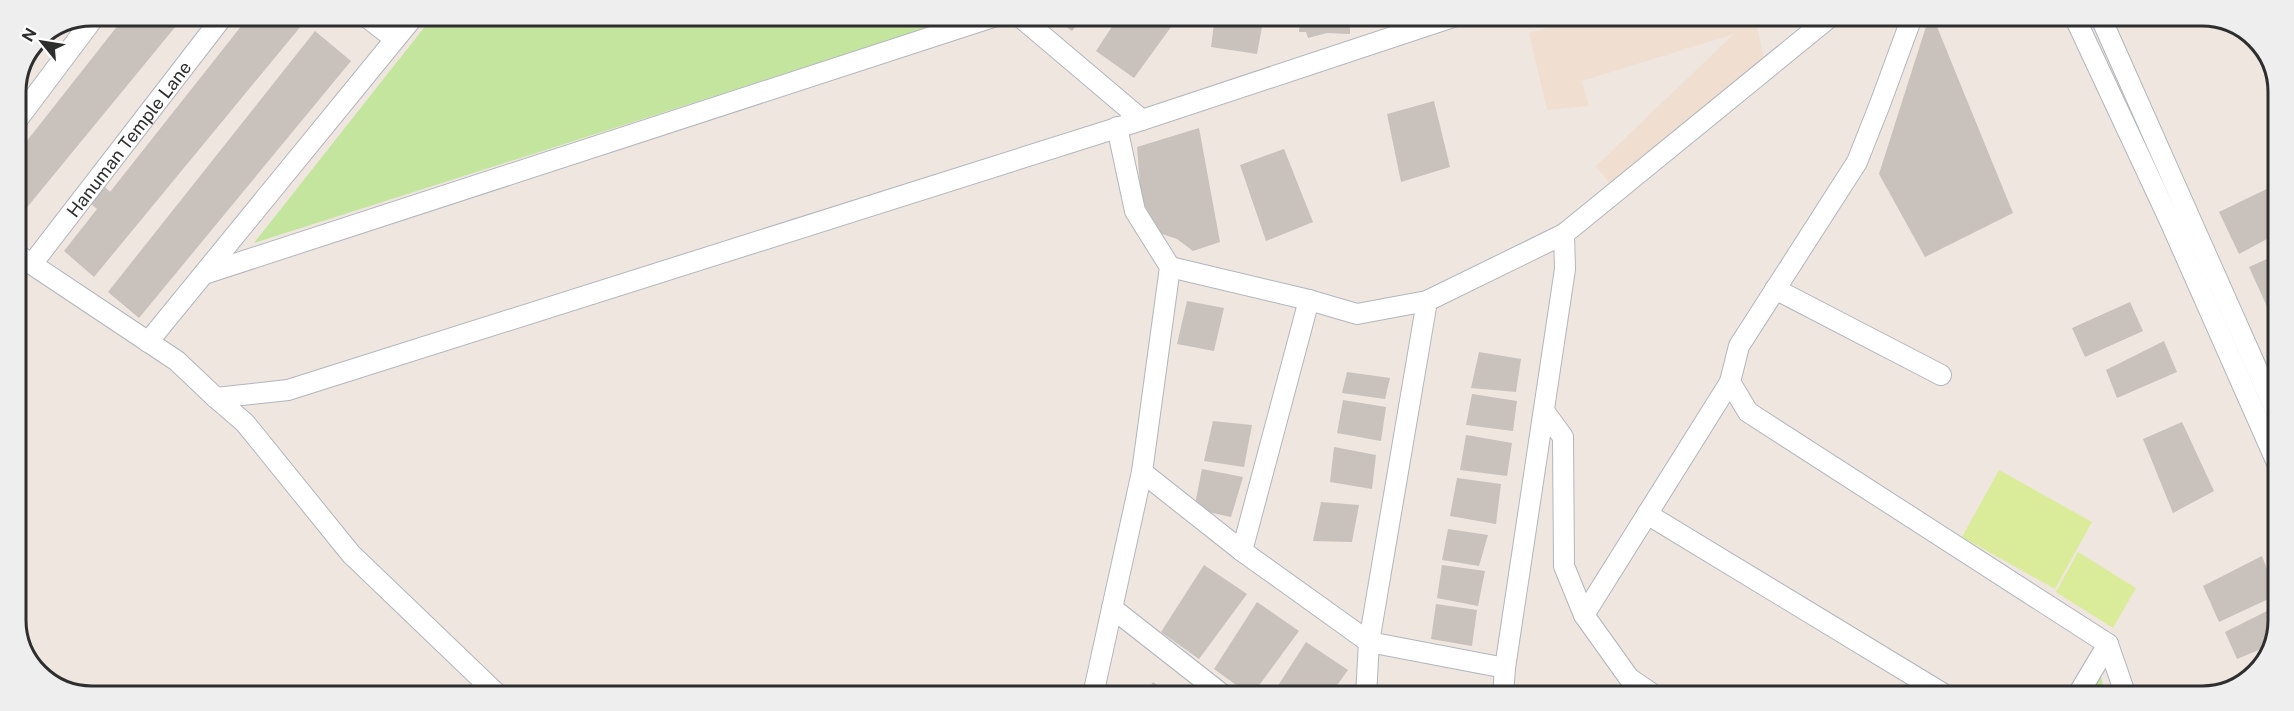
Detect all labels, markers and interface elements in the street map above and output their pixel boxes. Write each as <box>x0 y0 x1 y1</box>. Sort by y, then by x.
north arrow <box>12 12 72 72</box>
text: N <box>18 25 41 45</box>
street label: Hanuman Temple Lane <box>62 57 195 221</box>

